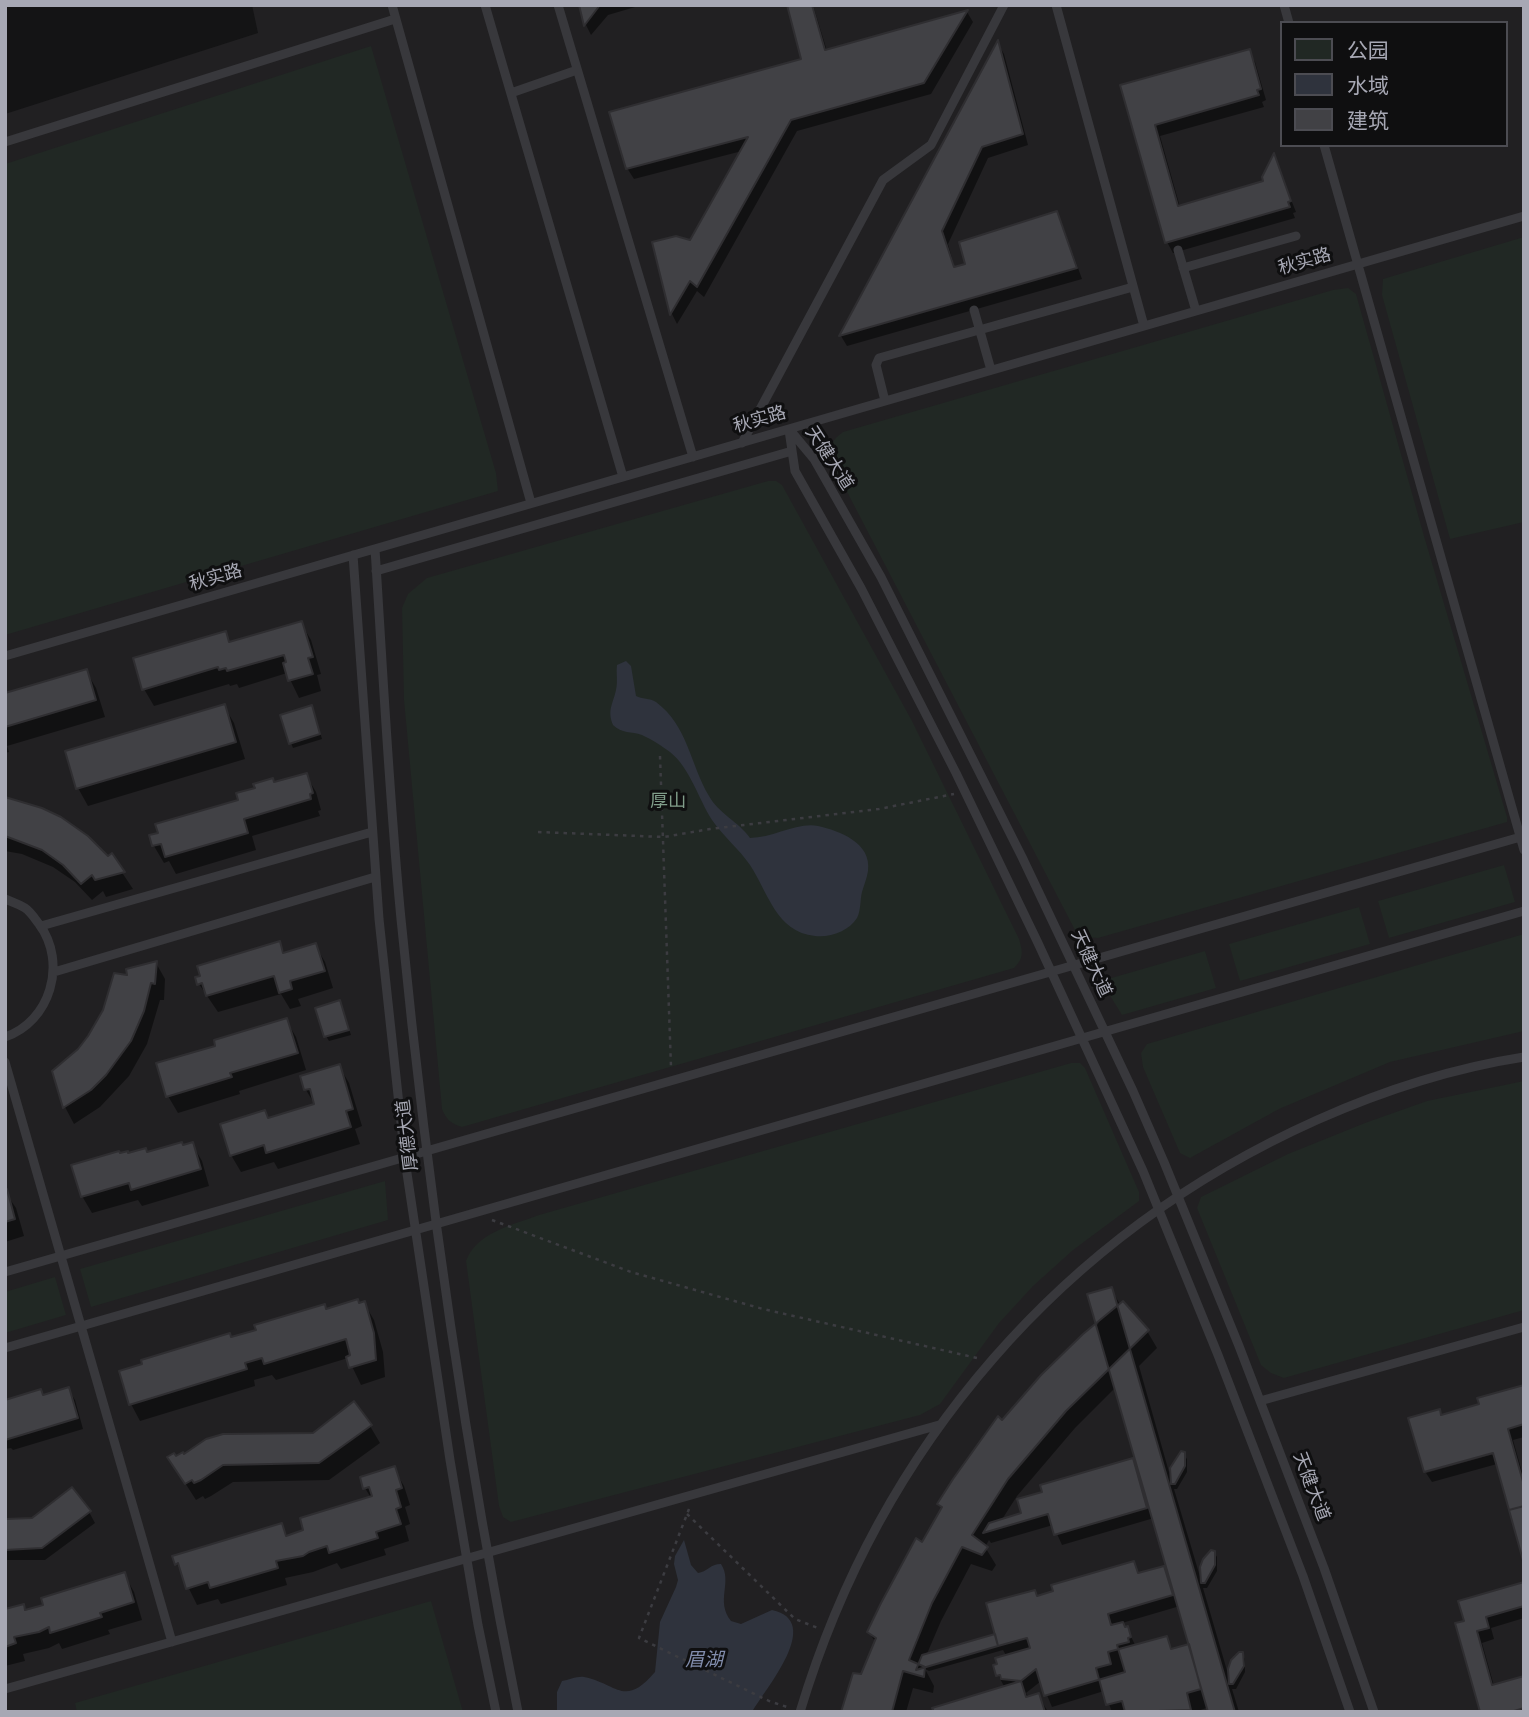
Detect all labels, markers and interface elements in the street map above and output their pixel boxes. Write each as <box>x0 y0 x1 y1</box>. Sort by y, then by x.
legend <box>1280 21 1508 147</box>
text: 公园 <box>1347 36 1389 66</box>
text: 水域 <box>1347 71 1389 101</box>
text: 建筑 <box>1347 106 1389 136</box>
street label: 秋实路 <box>1276 245 1334 281</box>
street label: 秋实路 <box>731 403 789 439</box>
street label: 天健大道 <box>799 423 857 495</box>
street label: 秋实路 <box>187 561 245 597</box>
park label: 厚山 <box>650 792 686 814</box>
street label: 天健大道 <box>1065 927 1115 1001</box>
street label: 厚德大道 <box>394 1098 424 1172</box>
street label: 天健大道 <box>1287 1450 1333 1524</box>
water label: 眉湖 <box>685 1651 723 1673</box>

